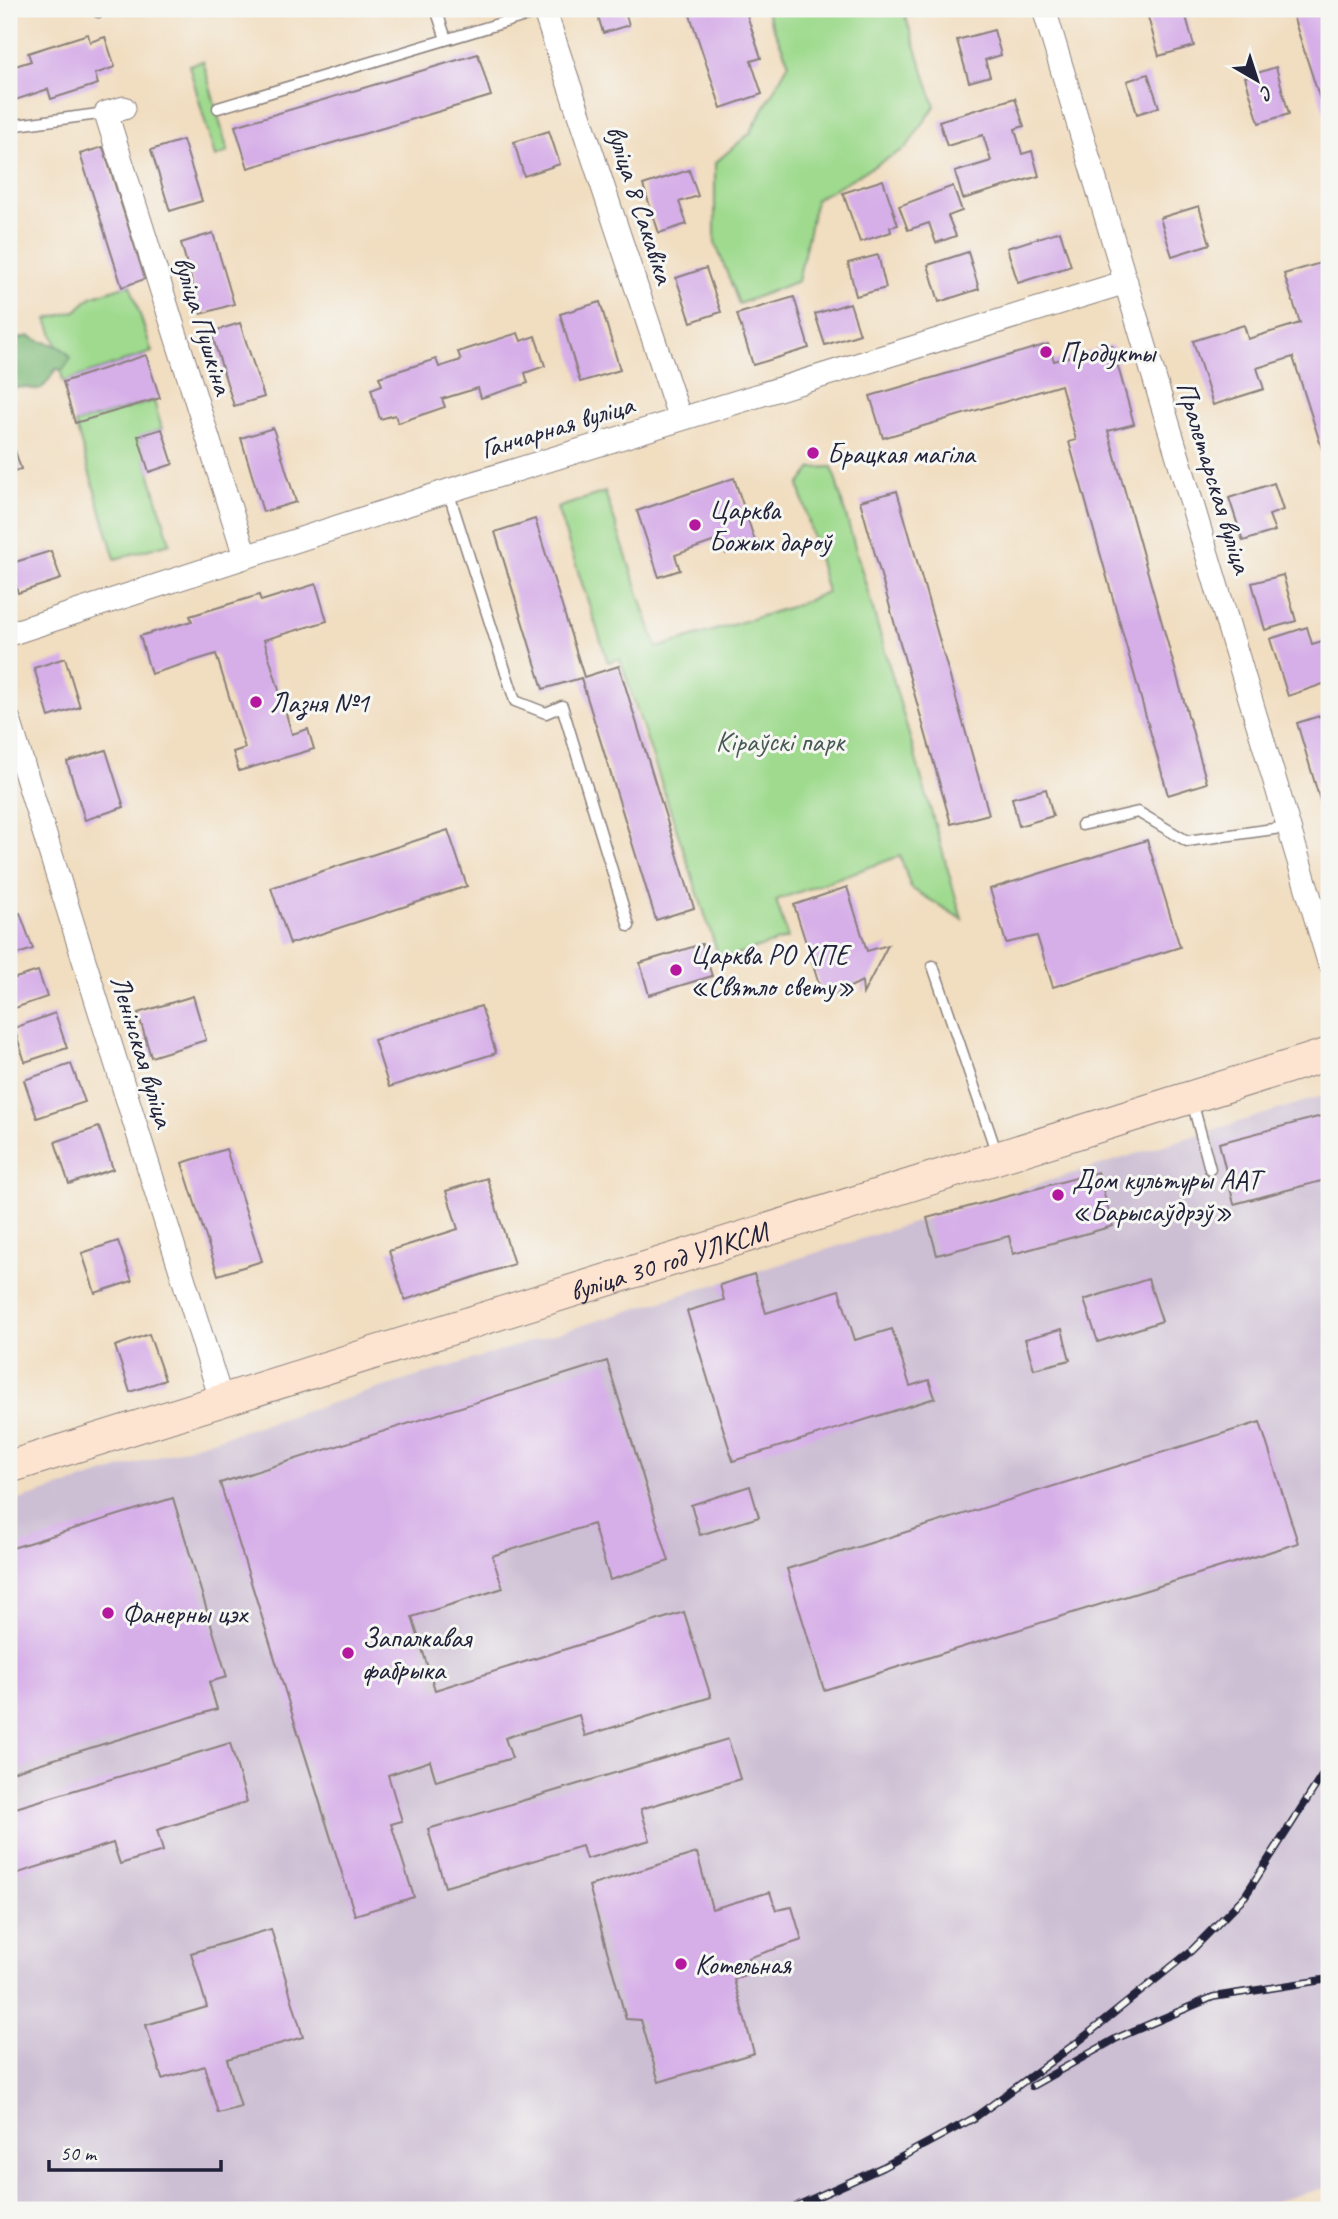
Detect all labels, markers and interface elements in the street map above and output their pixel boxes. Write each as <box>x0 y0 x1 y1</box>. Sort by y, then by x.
north arrow <box>1222 46 1292 116</box>
text: С <box>1254 80 1278 106</box>
street label: вуліца 8 Сакавіка <box>598 121 683 289</box>
street label: вуліца Пушкіна <box>166 252 242 400</box>
place label: Продукты <box>1060 335 1157 370</box>
marker: Продукты <box>1038 344 1054 360</box>
street label: Пралетарская вуліца <box>1169 377 1261 579</box>
street label: Ганчарная вуліца <box>476 386 640 466</box>
place label: Брацкая магіла <box>827 436 976 471</box>
marker: Брацкая магіла <box>805 445 821 461</box>
place label: Царква Божых дароў <box>709 492 833 559</box>
marker: Царква Божых дароў <box>687 517 703 533</box>
place label: Лазня №1 <box>270 685 371 721</box>
marker: Лазня №1 <box>248 694 264 710</box>
park label: Кіраўскі парк <box>716 724 846 759</box>
place label: Царква РО ХПЕ «Святло свету» <box>690 937 855 1004</box>
marker: Царква РО ХПЕ «Святло свету» <box>668 962 684 978</box>
street label: Ленінская вуліца <box>103 971 183 1133</box>
place label: Дом культуры ААТ «Барысаўдрэў» <box>1072 1162 1267 1229</box>
marker: Дом культуры ААТ «Барысаўдрэў» <box>1050 1187 1066 1203</box>
street label: вуліца 30 год УЛКСМ <box>565 1213 775 1309</box>
place label: Фанерны цэх <box>122 1596 249 1631</box>
marker: Фанерны цэх <box>100 1605 116 1621</box>
place label: Запалкавая фабрыка <box>362 1620 473 1687</box>
marker: Запалкавая фабрыка <box>340 1645 356 1661</box>
place label: Котельная <box>695 1947 792 1982</box>
marker: Котельная <box>673 1956 689 1972</box>
scale bar <box>49 2128 220 2172</box>
text: 50 m <box>60 2140 98 2166</box>

